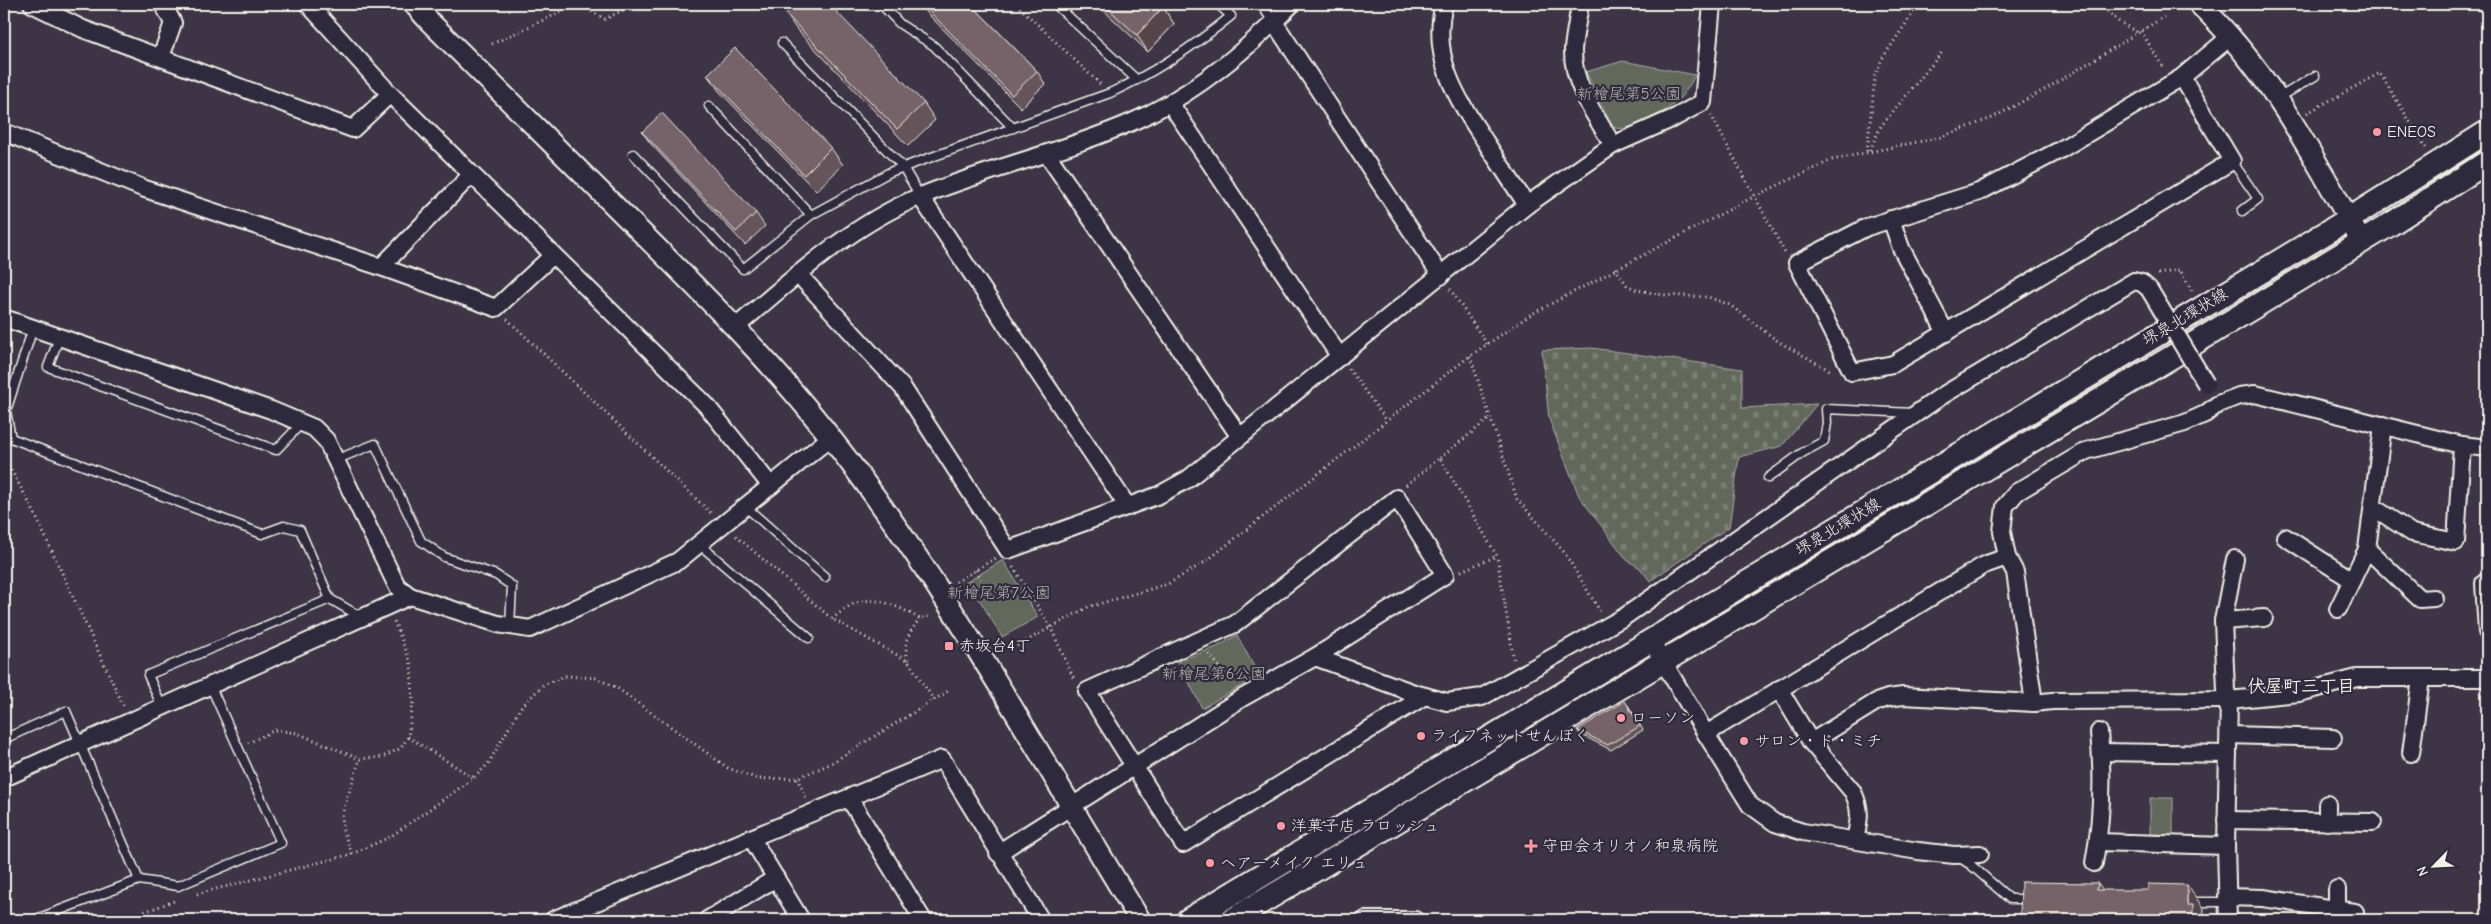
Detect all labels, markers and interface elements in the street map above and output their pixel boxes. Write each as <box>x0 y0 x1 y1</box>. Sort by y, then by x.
park label: 新檜尾第5公園 <box>1577 85 1681 103</box>
place label: ENEOS <box>2387 123 2436 141</box>
marker: ENEOS <box>2371 126 2383 138</box>
street label: 堺泉北環状線 <box>2139 285 2231 349</box>
street label: 堺泉北環状線 <box>1792 495 1884 559</box>
park label: 新檜尾第7公園 <box>947 584 1051 602</box>
place label: 赤坂台4丁 <box>959 637 1031 655</box>
marker: 赤坂台4丁 <box>943 640 955 652</box>
park label: 新檜尾第6公園 <box>1162 665 1266 683</box>
district label: 伏屋町三丁目 <box>2247 676 2355 697</box>
place label: ローソン <box>1631 709 1695 727</box>
marker: ローソン <box>1615 712 1627 724</box>
place label: ライフネットせんぼく <box>1431 727 1590 745</box>
marker: ライフネットせんぼく <box>1415 730 1427 742</box>
place label: サロン・ド・ミチ <box>1754 732 1882 750</box>
marker: サロン・ド・ミチ <box>1738 735 1750 747</box>
place label: 洋菓子店 ラロッシュ <box>1291 817 1439 835</box>
marker: 洋菓子店 ラロッシュ <box>1275 820 1287 832</box>
place label: 守田会オリオノ和泉病院 <box>1542 837 1718 855</box>
marker: 守田会オリオノ和泉病院 <box>1524 839 1538 853</box>
north arrow <box>2408 842 2458 892</box>
place label: ヘアーメイク エリュ <box>1220 854 1368 872</box>
marker: ヘアーメイク エリュ <box>1204 857 1216 869</box>
text: N <box>2413 863 2432 879</box>

